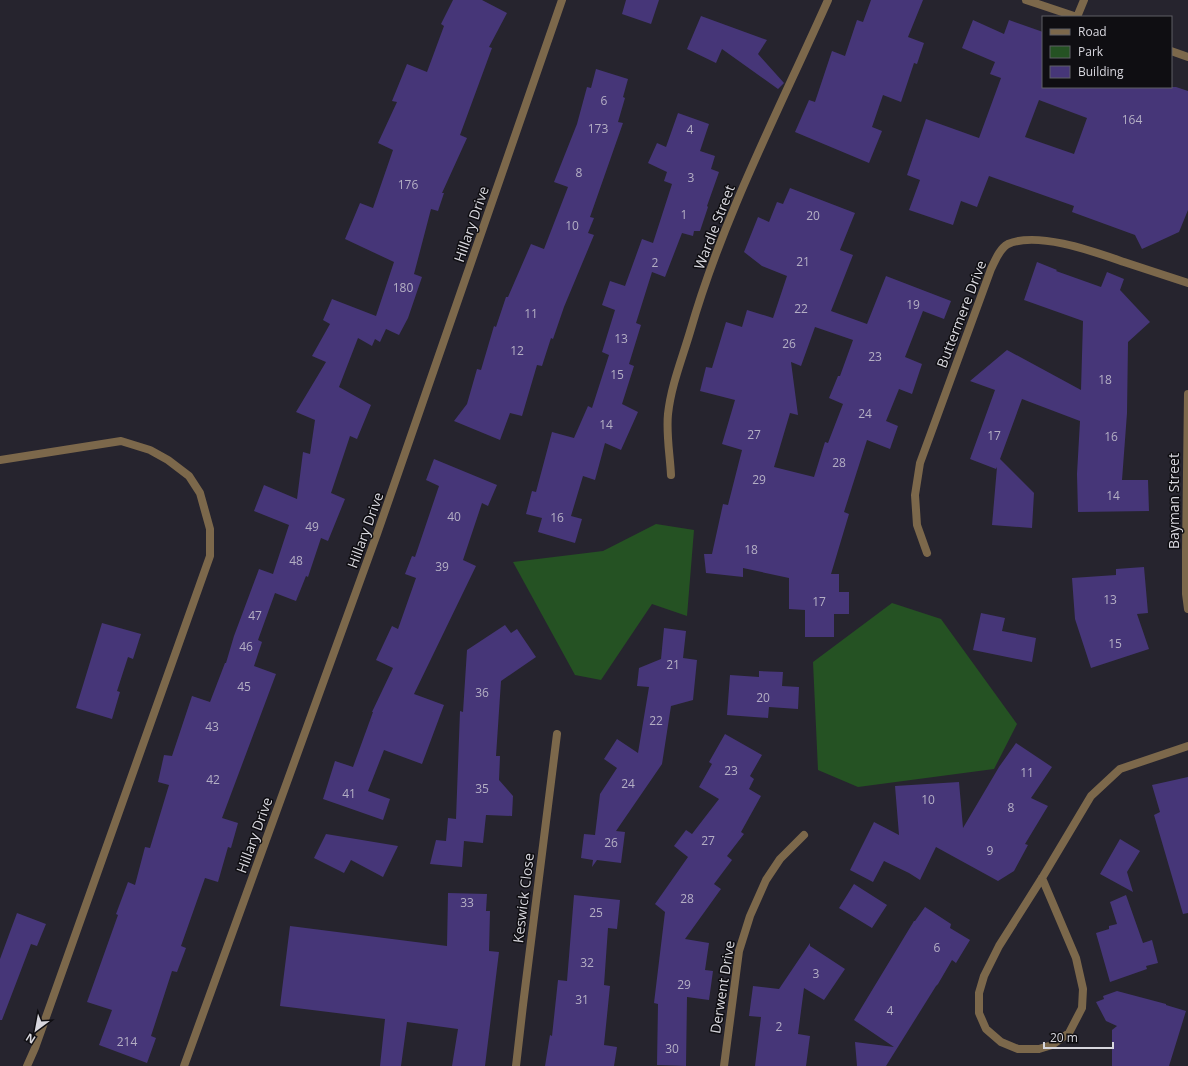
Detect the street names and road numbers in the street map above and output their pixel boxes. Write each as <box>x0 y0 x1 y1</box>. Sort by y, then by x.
street label: Wardle Street <box>689 182 739 272</box>
street label: Hillary Drive <box>449 183 493 265</box>
street label: Buttermere Drive <box>932 257 990 370</box>
street label: Bayman Street <box>1164 453 1183 549</box>
street label: Hillary Drive <box>343 489 388 571</box>
street label: Hillary Drive <box>232 794 277 876</box>
street label: Keswick Close <box>508 852 538 944</box>
street label: Derwent Drive <box>705 939 739 1035</box>

